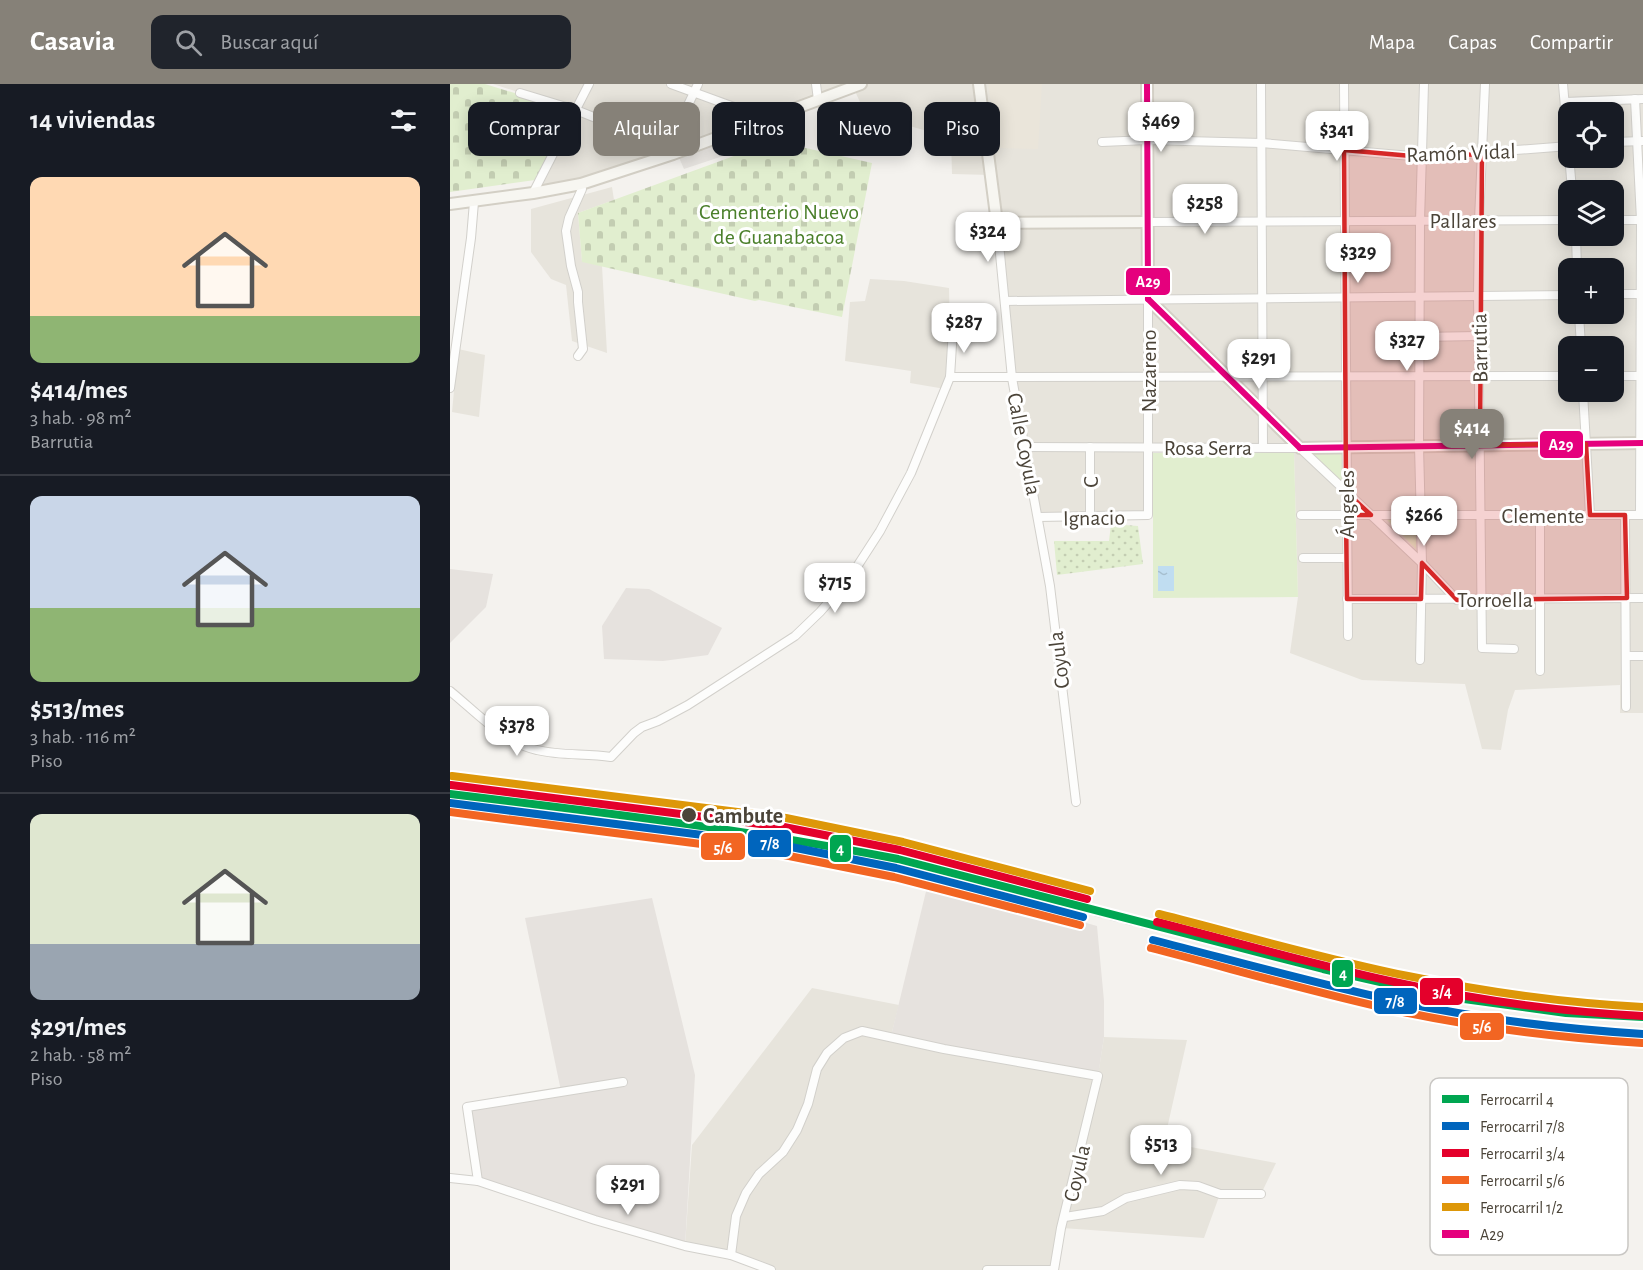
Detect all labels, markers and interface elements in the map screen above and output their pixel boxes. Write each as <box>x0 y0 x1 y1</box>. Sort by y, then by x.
search box <box>151 15 571 69</box>
icon: search <box>172 26 205 59</box>
text: Casavia <box>30 28 115 56</box>
text: Buscar aquí <box>220 31 318 53</box>
text: Mapa <box>1369 32 1415 53</box>
text: Capas <box>1448 32 1497 53</box>
text: Compartir <box>1530 32 1613 53</box>
chip: Comprar <box>468 102 581 156</box>
chip: Alquilar <box>593 102 700 156</box>
chip: Filtros <box>712 102 805 156</box>
chip: Nuevo <box>817 102 912 156</box>
chip: Piso <box>924 102 1000 156</box>
pin: $469 <box>1125 102 1197 153</box>
map controls <box>1558 102 1624 402</box>
button: locate <box>1558 102 1624 168</box>
icon: filters <box>387 104 420 137</box>
text: 14 viviendas <box>30 107 155 133</box>
text: $469 <box>1142 111 1180 131</box>
pin: $341 <box>1301 111 1373 162</box>
text: $341 <box>1320 120 1354 140</box>
street label: Ramón Vidal <box>1406 140 1516 166</box>
button: layers <box>1558 180 1624 246</box>
pin: $258 <box>1169 184 1241 235</box>
text: $258 <box>1187 193 1223 213</box>
park label: Cementerio Nuevo de Guanabacoa <box>699 201 859 248</box>
street label: Pallares <box>1429 210 1497 232</box>
pin: $324 <box>952 212 1024 263</box>
icon: home <box>171 216 279 324</box>
text: $324 <box>969 221 1007 241</box>
pin: $329 <box>1322 233 1394 284</box>
text: $329 <box>1340 242 1376 262</box>
button: + <box>1558 258 1624 324</box>
line badge: A29 <box>1125 267 1171 296</box>
text: A29 <box>1136 274 1161 290</box>
pin: $287 <box>928 303 1000 354</box>
text: $287 <box>946 312 982 332</box>
street label: Barrutia <box>1468 313 1492 383</box>
pin: $327 <box>1371 321 1443 372</box>
street label: Nazareno <box>1138 329 1160 413</box>
text: $327 <box>1389 330 1425 350</box>
button: − <box>1558 336 1624 402</box>
pin: $291 <box>1223 339 1295 390</box>
text: $291 <box>1241 348 1277 368</box>
text: $414/mes <box>30 377 128 403</box>
street label: Calle Coyula <box>1003 391 1045 497</box>
text: 3 hab. · 98 m² <box>30 408 131 428</box>
pin: $414 <box>1436 409 1508 460</box>
text: $414 <box>1454 418 1490 438</box>
line badge: A29 <box>1539 430 1584 459</box>
text: Barrutia <box>30 432 93 452</box>
street label: Rosa Serra <box>1164 437 1252 459</box>
text: A29 <box>1549 437 1574 453</box>
street label: Ángeles <box>1335 470 1358 538</box>
street label: C <box>1080 476 1102 488</box>
pin: $266 <box>1388 496 1460 547</box>
text: $266 <box>1405 505 1443 525</box>
street label: Clemente <box>1502 505 1584 527</box>
street label: Ignacio <box>1063 506 1125 530</box>
icon: home <box>171 535 279 643</box>
pin: $715 <box>799 563 871 614</box>
text: $715 <box>818 572 852 592</box>
street label: Torroella <box>1457 589 1533 611</box>
street label: Coyula <box>1045 630 1073 690</box>
text: $513/mes <box>30 696 124 722</box>
pin: $378 <box>481 706 553 757</box>
text: $378 <box>499 715 535 735</box>
text: 3 hab. · 116 m² <box>30 727 136 747</box>
text: Piso <box>30 751 62 771</box>
place label: Cambute <box>703 805 783 827</box>
marker: Cambute <box>680 806 698 824</box>
line badge: 7/8 <box>747 829 792 858</box>
line badge: 5/6 <box>700 832 746 861</box>
line badge: 4 <box>829 834 852 863</box>
text: 7/8 <box>760 836 780 852</box>
text: 5/6 <box>713 840 733 856</box>
text: 4 <box>836 841 844 857</box>
icon: home <box>171 853 279 961</box>
line badge: 4 <box>1331 959 1354 988</box>
text: 4 <box>1339 966 1347 982</box>
line badge: 3/4 <box>1419 977 1464 1006</box>
text: 3/4 <box>1432 984 1452 1000</box>
line badge: 7/8 <box>1373 987 1418 1015</box>
text: 7/8 <box>1385 994 1405 1010</box>
line badge: 5/6 <box>1459 1012 1505 1041</box>
text: $291/mes <box>30 1014 127 1040</box>
text: 5/6 <box>1472 1019 1492 1035</box>
text: 2 hab. · 58 m² <box>30 1045 131 1065</box>
text: Piso <box>30 1069 62 1089</box>
legend <box>1430 1078 1628 1255</box>
text: Ferrocarril 4 <box>1480 1092 1554 1108</box>
text: Ferrocarril 7/8 <box>1480 1119 1565 1135</box>
pin: $513 <box>1125 1125 1197 1176</box>
text: $513 <box>1144 1134 1178 1154</box>
street label: Coyula <box>1060 1143 1094 1204</box>
text: Ferrocarril 3/4 <box>1480 1146 1565 1162</box>
pin: $291 <box>592 1165 664 1216</box>
text: Ferrocarril 5/6 <box>1480 1173 1565 1189</box>
text: $291 <box>610 1174 646 1194</box>
text: Ferrocarril 1/2 <box>1480 1200 1563 1216</box>
text: A29 <box>1480 1227 1504 1243</box>

